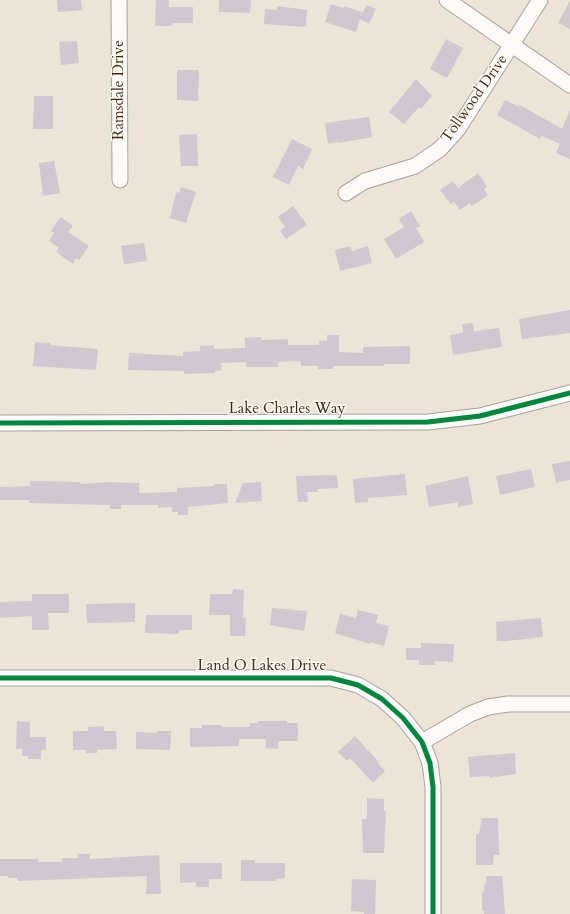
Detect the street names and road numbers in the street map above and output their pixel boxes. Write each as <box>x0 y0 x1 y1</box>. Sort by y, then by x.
street label: Ramsdale Drive <box>111 40 129 140</box>
street label: Tollwood Drive <box>438 52 512 146</box>
street label: Lake Charles Way <box>229 401 345 419</box>
street label: Land O Lakes Drive <box>198 658 326 676</box>

